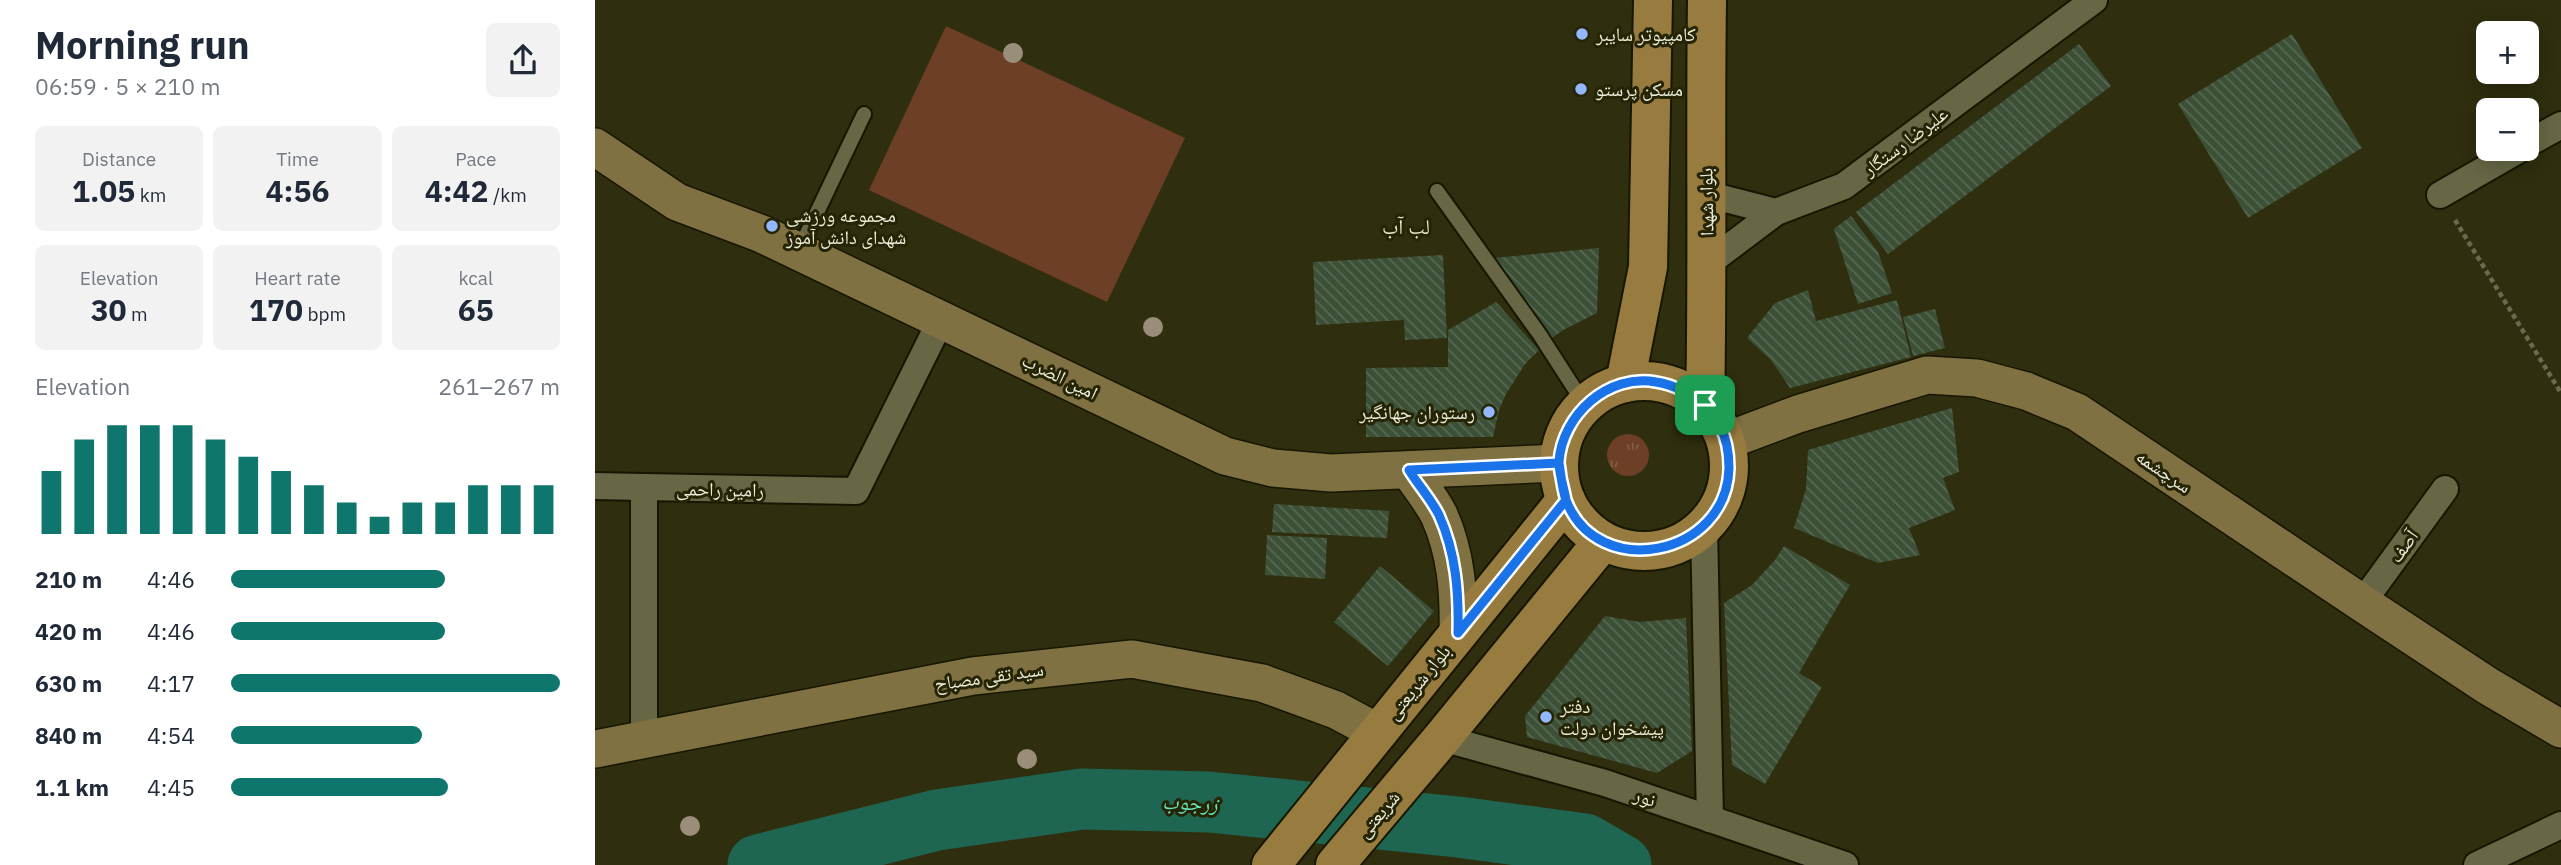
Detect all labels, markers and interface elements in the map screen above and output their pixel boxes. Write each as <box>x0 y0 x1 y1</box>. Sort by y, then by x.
text: Morning run <box>35 20 250 69</box>
map controls <box>2476 21 2539 161</box>
button: + <box>2476 21 2539 84</box>
place label: کامپیوتر سایبر <box>1595 22 1696 46</box>
button: share <box>486 23 560 97</box>
marker: کامپیوتر سایبر <box>1574 26 1590 42</box>
text: 06:59 · 5 × 210 m <box>35 71 221 101</box>
place label: مسکن پرستو <box>1595 77 1683 101</box>
marker: مسکن پرستو <box>1573 81 1589 97</box>
button: − <box>2476 98 2539 161</box>
street label: علیرضا رستگار <box>1857 101 1953 181</box>
text: Distance <box>82 147 156 171</box>
text: Time <box>276 147 319 171</box>
text: Pace <box>455 147 497 171</box>
street label: بلوار شهدا <box>1693 168 1719 236</box>
text: 1.05 <box>72 171 135 210</box>
text: 4:56 <box>266 171 329 210</box>
text: 4:42 <box>425 171 489 210</box>
text: km <box>135 183 166 207</box>
text: /km <box>489 183 527 207</box>
place label: مجموعه ورزشی شهدای دانش آموز <box>785 203 906 249</box>
district label: لب آب <box>1382 212 1430 240</box>
marker: مجموعه ورزشی شهدای دانش آموز <box>764 218 780 234</box>
text: Elevation <box>80 266 159 290</box>
text: Heart rate <box>254 266 341 290</box>
text: kcal <box>459 266 493 290</box>
text: 30 <box>91 290 127 329</box>
text: 170 <box>249 290 303 329</box>
text: 65 <box>458 290 494 329</box>
text: m <box>127 302 148 326</box>
text: bpm <box>303 302 346 326</box>
street label: امین الضرب <box>1018 347 1102 405</box>
text: Elevation <box>35 371 130 401</box>
text: 261–267 m <box>438 371 560 401</box>
pin <box>1675 375 1735 435</box>
icon: arrive <box>1686 386 1724 424</box>
place label: رستوران جهانگیر <box>1358 400 1475 424</box>
marker: رستوران جهانگیر <box>1481 404 1497 420</box>
street label: سرچشمه <box>2132 444 2196 498</box>
street label: رامین راحمی <box>676 476 764 502</box>
street label: آصف <box>2383 524 2424 567</box>
text: 210 m <box>35 564 102 594</box>
text: 4:46 <box>147 564 195 594</box>
text: 420 m <box>35 616 102 646</box>
text: 4:46 <box>147 616 195 646</box>
street label: بلوار شریعتی <box>1380 640 1456 724</box>
street label: سید تقی مصباح <box>933 656 1045 696</box>
text: 630 m <box>35 668 102 698</box>
text: 4:17 <box>147 668 195 698</box>
place label: دفتر پیشخوان دولت <box>1559 694 1664 740</box>
marker: دفتر پیشخوان دولت <box>1538 709 1554 725</box>
text: 840 m <box>35 720 102 750</box>
text: 4:54 <box>147 720 195 750</box>
text: 1.1 km <box>35 772 109 802</box>
text: 4:45 <box>147 772 195 802</box>
street label: نور <box>1630 782 1659 812</box>
street label: شریعتی <box>1351 785 1405 843</box>
water label: زرجوب <box>1162 787 1221 817</box>

